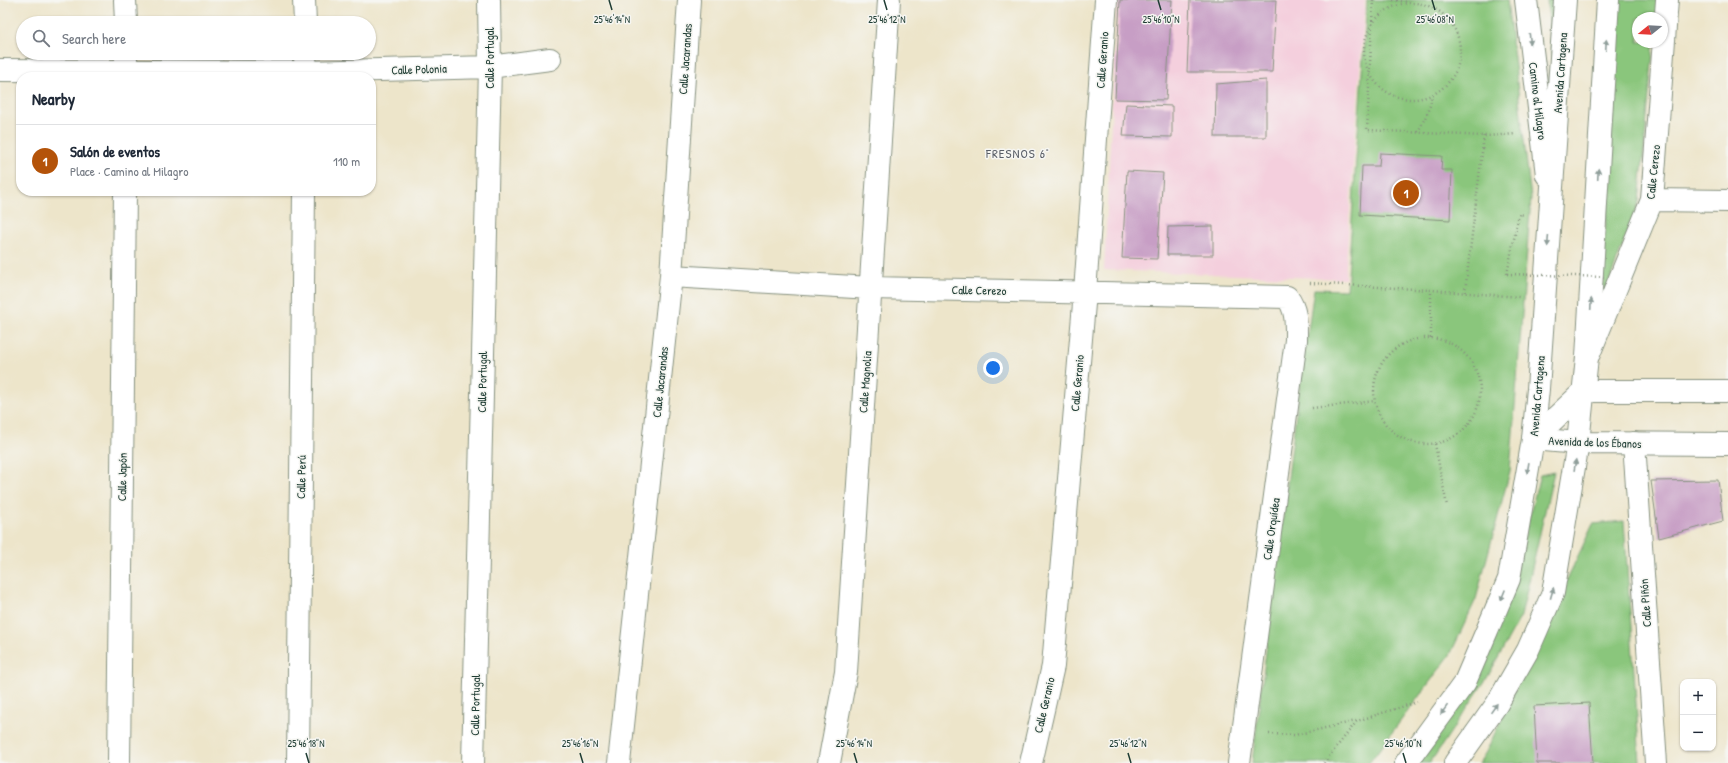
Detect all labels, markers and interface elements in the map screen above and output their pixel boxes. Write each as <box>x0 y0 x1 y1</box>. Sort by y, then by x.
north arrow <box>1632 12 1668 48</box>
text: 25°46'14"N <box>594 13 630 26</box>
text: 25°46'12"N <box>868 13 906 26</box>
text: 25°46'10"N <box>1142 13 1180 26</box>
text: 25°46'08"N <box>1416 13 1454 26</box>
search box <box>16 16 376 60</box>
street label: Calle Jacarandas <box>674 22 696 95</box>
icon: search <box>30 27 52 49</box>
street label: Calle Portugal <box>481 27 498 89</box>
text: Search here <box>62 28 126 49</box>
street label: Calle Geranio <box>1092 31 1112 89</box>
street label: Avenida Cartagena <box>1549 32 1571 114</box>
one-way arrow <box>1527 33 1534 45</box>
one-way arrow <box>1602 39 1609 51</box>
street label: Calle Polonia <box>391 60 447 78</box>
street label: Camino al Milagro <box>1525 61 1551 141</box>
text: Nearby <box>32 87 75 110</box>
text: Salón de eventos <box>70 141 160 162</box>
district label: FRESNOS 6° <box>985 144 1050 162</box>
street label: Calle Cerezo <box>1642 144 1664 200</box>
text: 1 <box>43 152 47 170</box>
text: 110 m <box>333 152 360 170</box>
text: Place · Camino al Milagro <box>70 162 188 180</box>
one-way arrow <box>1595 168 1602 180</box>
pin: 1 <box>1393 178 1419 208</box>
one-way arrow <box>1545 235 1552 247</box>
street label: Calle Cerezo <box>951 281 1007 299</box>
one-way arrow <box>1587 298 1594 310</box>
street label: Calle Jacarandas <box>648 345 672 418</box>
street label: Calle Portugal <box>473 350 491 413</box>
street label: Calle Magnolia <box>854 350 876 414</box>
street label: Calle Geranio <box>1066 354 1088 412</box>
street label: Avenida Cartagena <box>1525 355 1549 437</box>
your location <box>983 358 1003 378</box>
street label: Avenida de los Ébanos <box>1548 432 1642 452</box>
street label: Calle Japón <box>113 453 131 501</box>
street label: Calle Perú <box>292 455 310 499</box>
one-way arrow <box>1572 459 1578 471</box>
one-way arrow <box>1525 462 1531 474</box>
street label: Calle Orquídea <box>1258 497 1284 561</box>
street label: Calle Piñón <box>1635 578 1655 628</box>
one-way arrow <box>1550 586 1556 599</box>
one-way arrow <box>1499 589 1505 601</box>
street label: Calle Portugal <box>466 673 484 736</box>
street label: Calle Geranio <box>1029 675 1059 735</box>
map controls <box>1680 679 1716 751</box>
button: + <box>1680 679 1716 715</box>
one-way arrow <box>1490 703 1498 714</box>
one-way arrow <box>1440 705 1448 716</box>
button: − <box>1680 715 1716 751</box>
text: 25°46'18"N <box>288 737 324 750</box>
text: 25°46'16"N <box>562 737 598 750</box>
text: 25°46'14"N <box>836 737 872 750</box>
text: 25°46'12"N <box>1109 737 1147 750</box>
text: 25°46'10"N <box>1384 737 1422 750</box>

